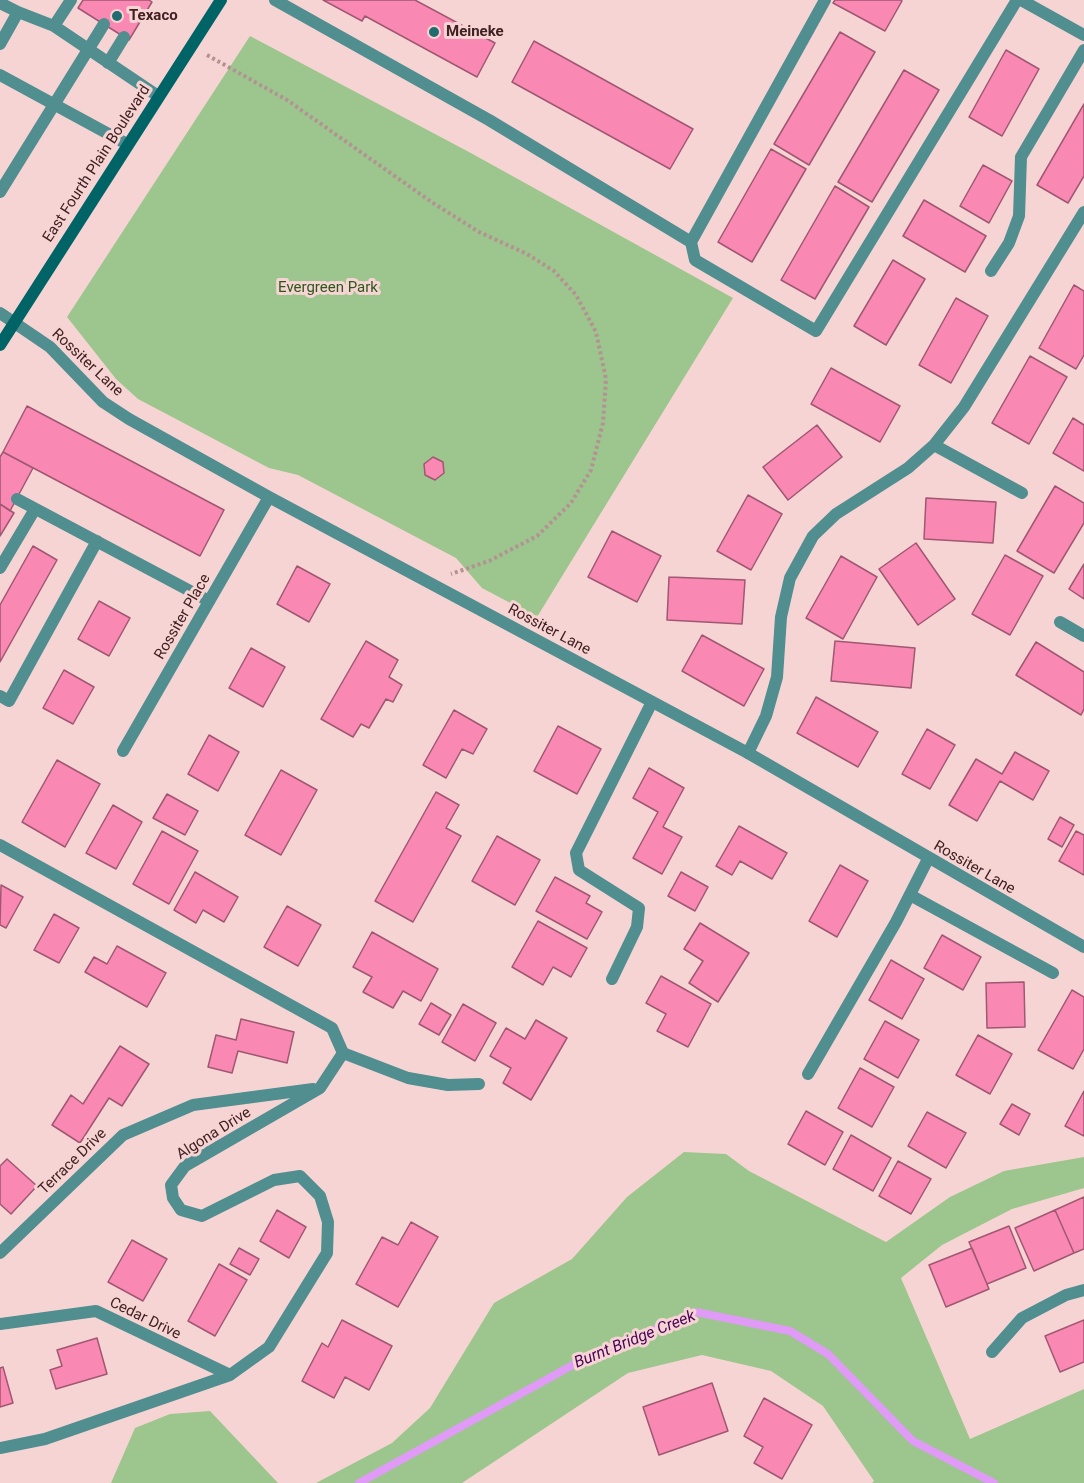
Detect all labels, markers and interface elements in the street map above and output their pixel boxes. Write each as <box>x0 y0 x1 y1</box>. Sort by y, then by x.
place label: Texaco <box>129 7 178 25</box>
marker: Texaco <box>110 9 124 23</box>
place label: Meineke <box>446 23 504 41</box>
marker: Meineke <box>427 25 441 39</box>
street label: East Fourth Plain Boulevard <box>39 82 155 246</box>
park label: Evergreen Park <box>278 279 378 297</box>
street label: Rossiter Lane <box>48 325 126 401</box>
street label: Rossiter Place <box>151 571 215 663</box>
street label: Rossiter Lane <box>505 601 593 659</box>
street label: Rossiter Lane <box>930 837 1018 899</box>
street label: Algona Drive <box>173 1104 255 1164</box>
street label: Terrace Drive <box>35 1125 111 1199</box>
street label: Cedar Drive <box>107 1294 183 1344</box>
water label: Burnt Bridge Creek <box>572 1307 698 1373</box>

